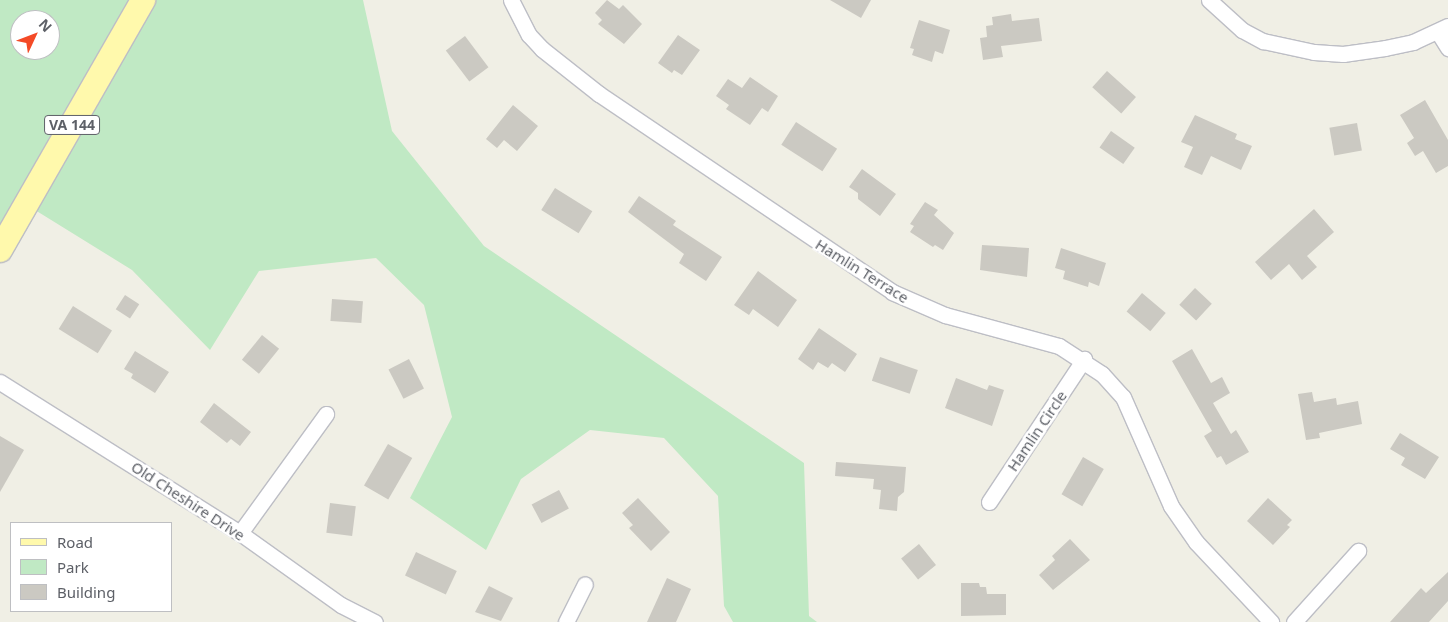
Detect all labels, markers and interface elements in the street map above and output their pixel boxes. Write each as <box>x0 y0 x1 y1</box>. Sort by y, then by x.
north arrow <box>10 10 60 60</box>
text: N <box>35 14 56 36</box>
road number: VA 144 <box>43 114 101 136</box>
street label: Hamlin Terrace <box>812 235 912 307</box>
street label: Hamlin Circle <box>1003 387 1071 475</box>
street label: Old Cheshire Drive <box>128 458 248 544</box>
legend <box>10 522 172 612</box>
text: Road <box>57 532 93 552</box>
text: Park <box>57 557 89 577</box>
text: Building <box>57 582 115 602</box>

